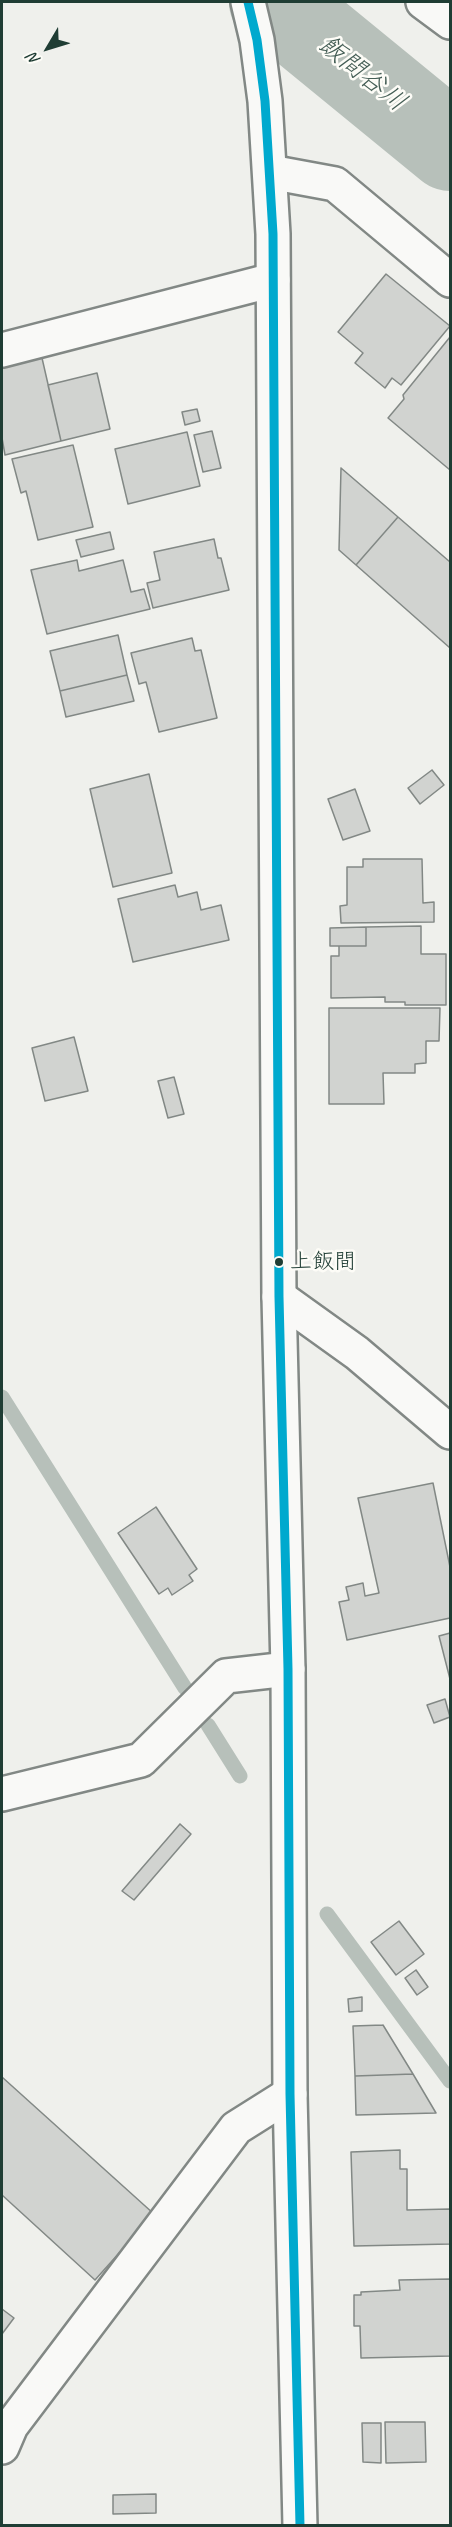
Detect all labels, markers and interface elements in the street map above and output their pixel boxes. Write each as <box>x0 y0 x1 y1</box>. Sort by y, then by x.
north arrow <box>18 18 78 78</box>
water label: 飯間谷川 <box>312 29 412 119</box>
text: N <box>23 49 45 69</box>
place label: 上飯間 <box>290 1249 356 1275</box>
marker: 上飯間 <box>273 1256 285 1268</box>

